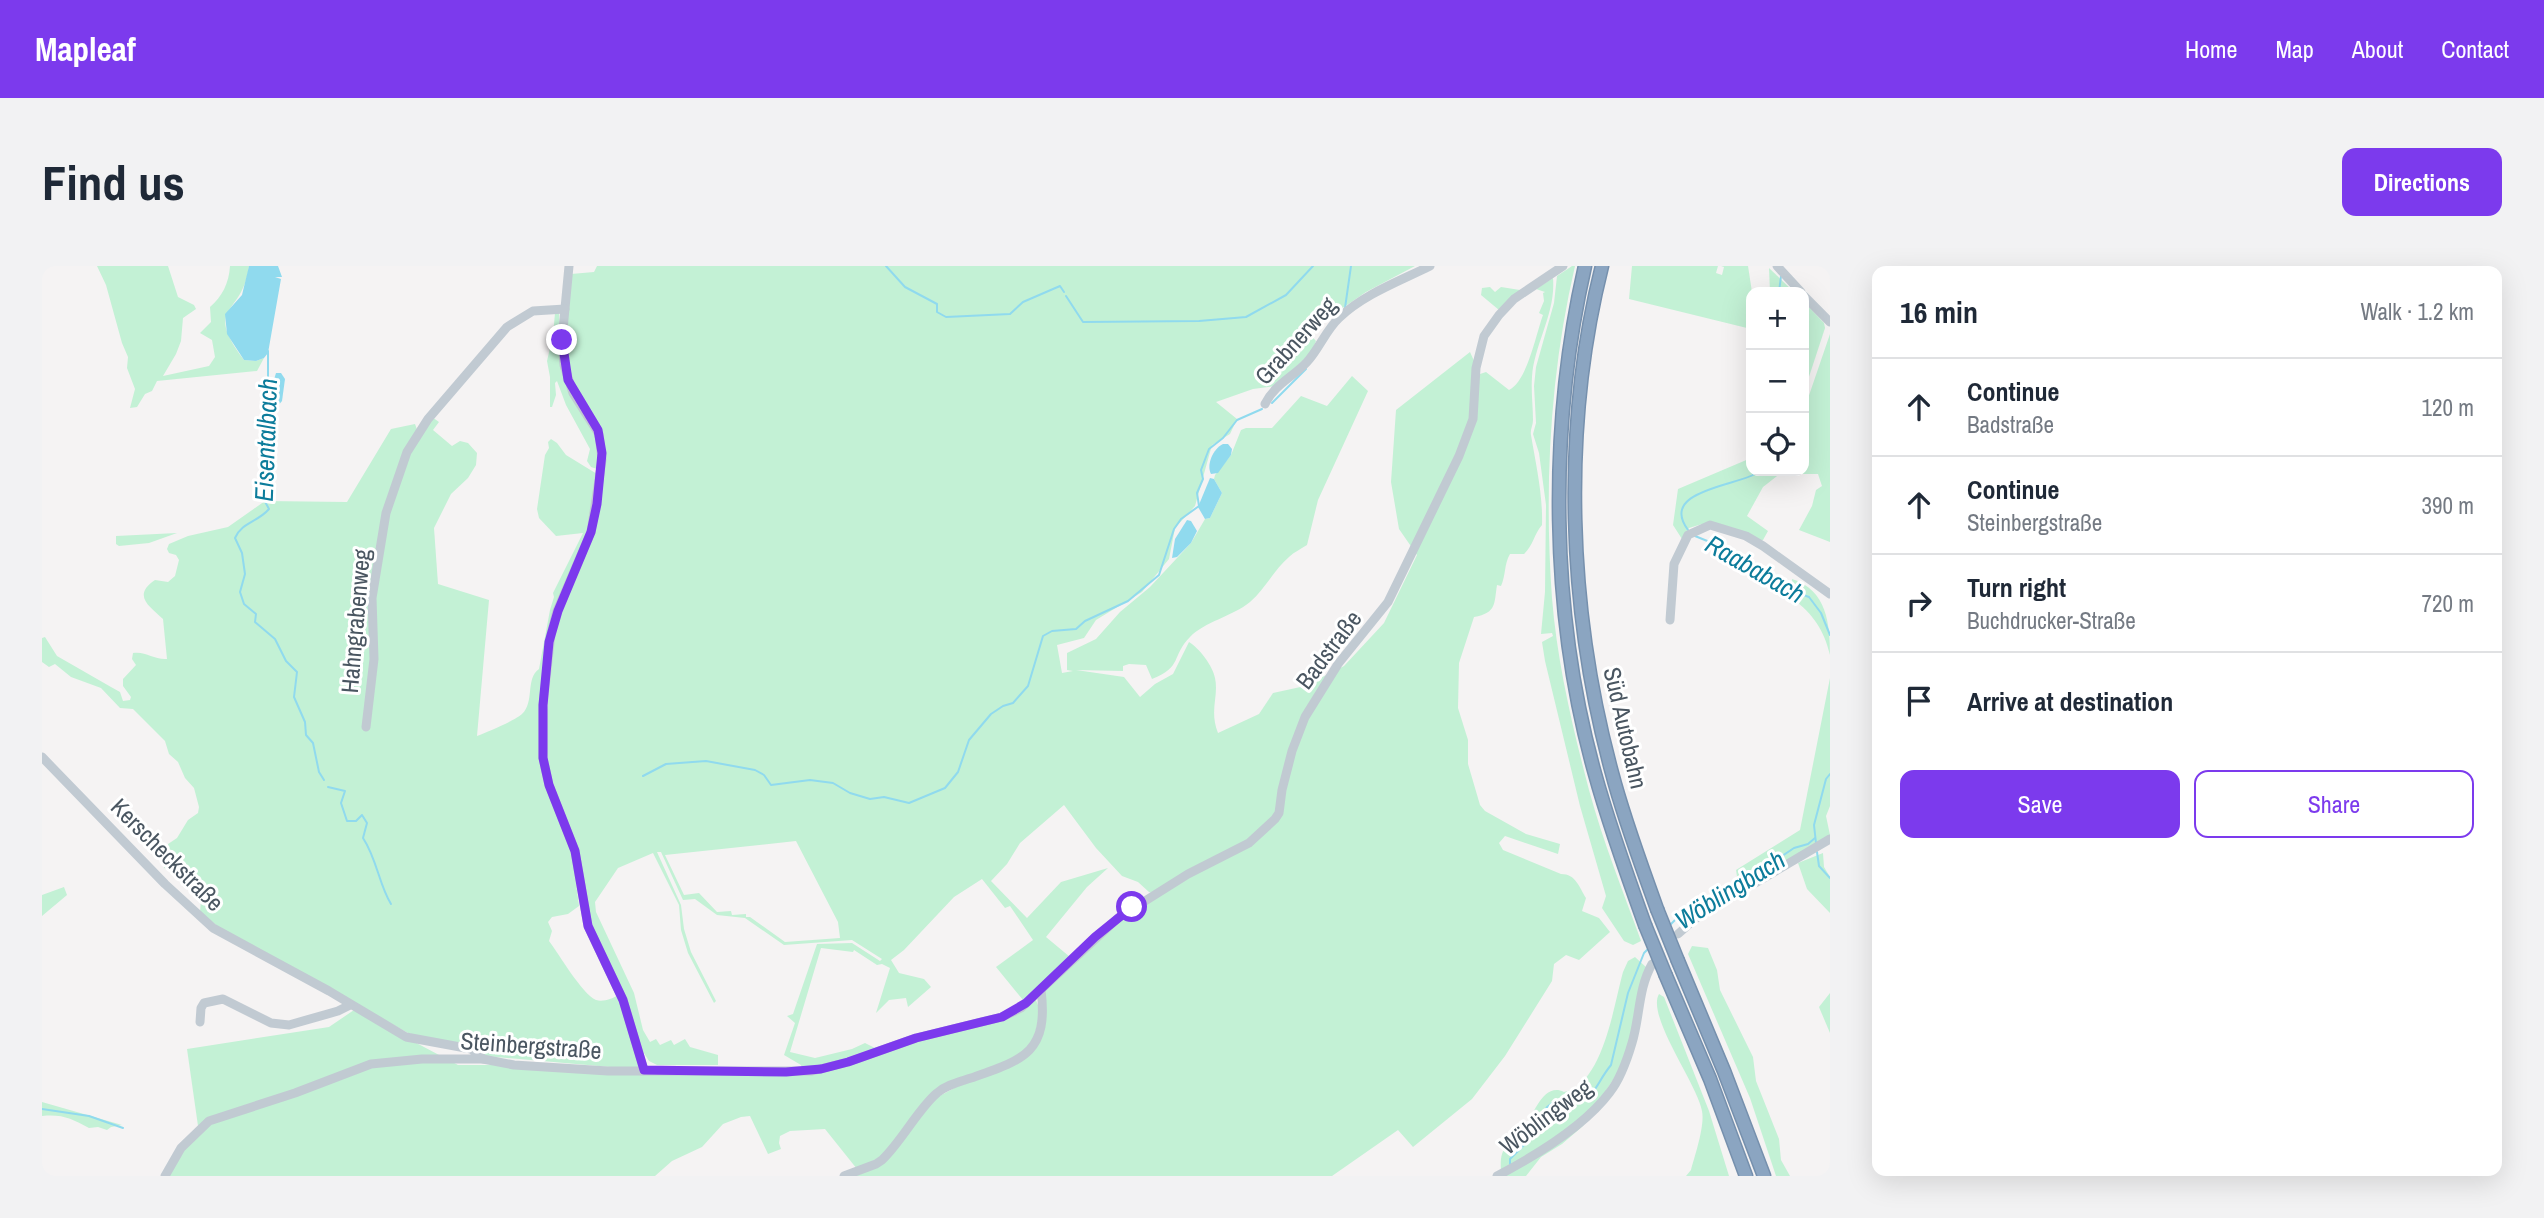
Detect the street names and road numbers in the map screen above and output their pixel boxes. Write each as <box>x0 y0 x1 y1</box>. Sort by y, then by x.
street label: Grabnerweg <box>1247 289 1343 391</box>
street label: Hahngrabenweg <box>333 548 377 694</box>
street label: Badstraße <box>1288 604 1368 695</box>
street label: Süd Autobahn <box>1596 664 1655 792</box>
street label: Kerscheckstraße <box>104 791 231 918</box>
street label: Steinbergstraße <box>460 1024 603 1066</box>
street label: Wöblingweg <box>1493 1071 1598 1161</box>

